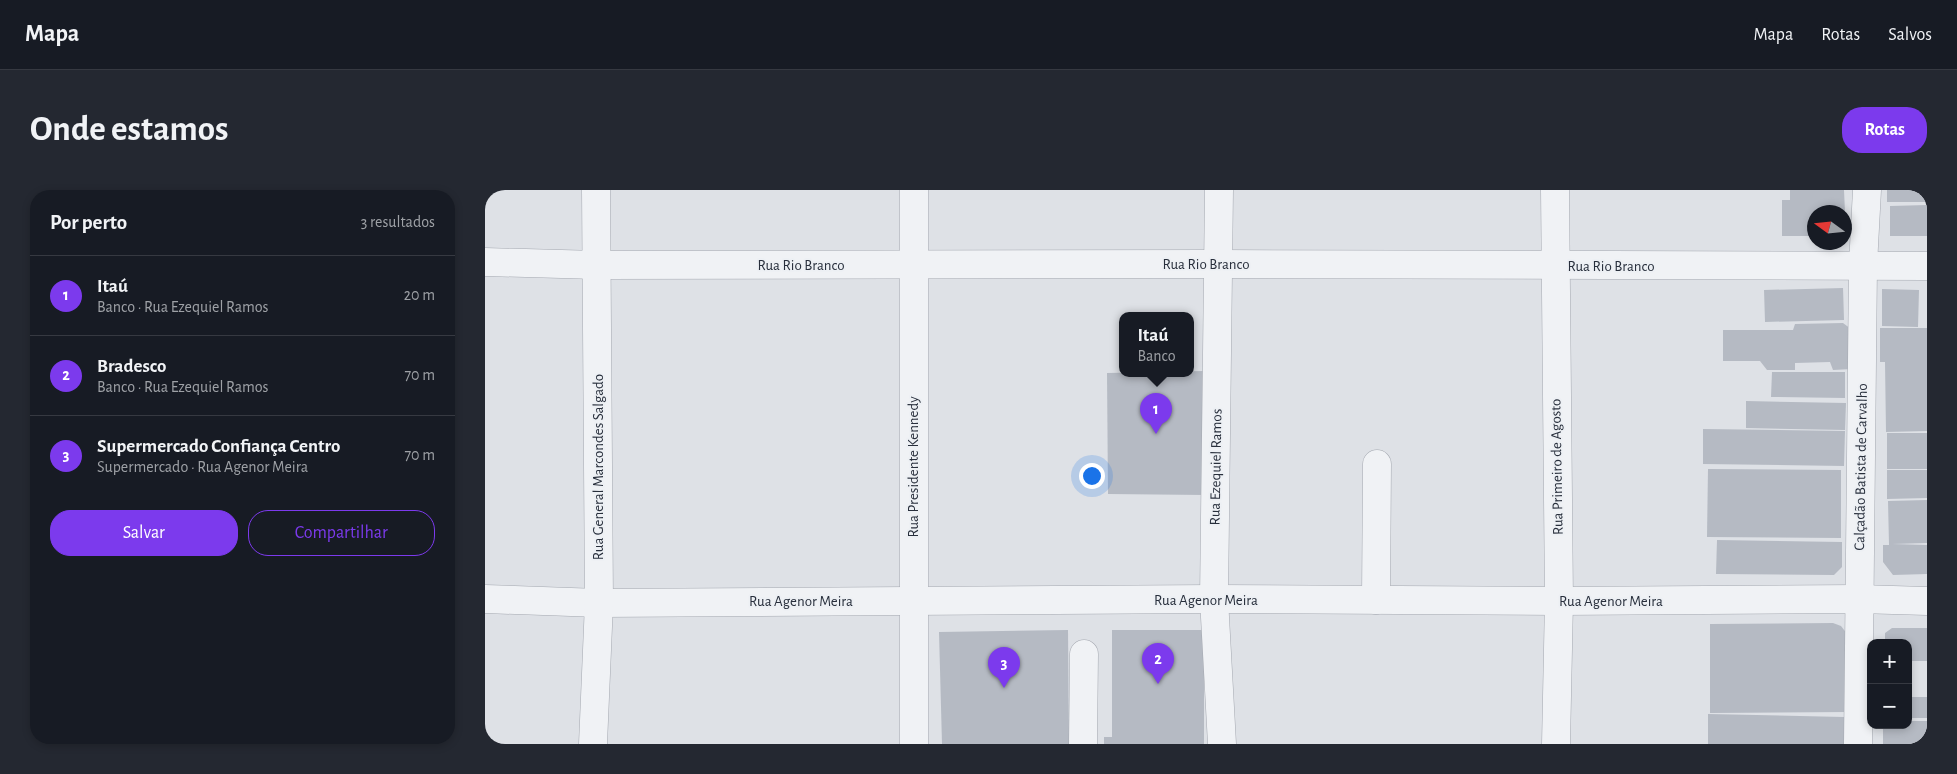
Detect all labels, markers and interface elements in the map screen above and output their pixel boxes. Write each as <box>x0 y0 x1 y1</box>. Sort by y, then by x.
text: Mapa <box>25 22 79 46</box>
text: Mapa <box>1754 26 1793 44</box>
text: Rotas <box>1821 26 1860 44</box>
text: Salvos <box>1888 26 1932 44</box>
button: Rotas <box>1842 107 1927 153</box>
text: Onde estamos <box>30 112 229 147</box>
north arrow <box>1807 205 1852 250</box>
text: Por perto <box>50 212 127 233</box>
text: 3 resultados <box>361 214 435 230</box>
street label: Rua Rio Branco <box>1162 257 1250 272</box>
street label: Rua Rio Branco <box>757 258 845 273</box>
street label: Rua Rio Branco <box>1567 259 1655 274</box>
text: Itaú <box>97 277 128 296</box>
text: 1 <box>63 287 69 303</box>
text: 20 m <box>404 287 435 303</box>
text: Banco · Rua Ezequiel Ramos <box>97 299 268 315</box>
popup <box>1119 312 1194 377</box>
text: Itaú <box>1137 326 1168 345</box>
text: Banco <box>1137 348 1176 364</box>
text: Bradesco <box>97 357 166 376</box>
text: 2 <box>62 367 70 383</box>
text: 70 m <box>404 367 435 383</box>
street label: Rua General Marcondes Salgado <box>591 374 606 560</box>
text: Banco · Rua Ezequiel Ramos <box>97 379 268 395</box>
street label: Calçadão Batista de Carvalho <box>1852 383 1870 551</box>
pin: 1 <box>1140 393 1172 434</box>
street label: Rua Presidente Kennedy <box>906 396 921 538</box>
street label: Rua Primeiro de Agosto <box>1548 399 1566 535</box>
street label: Rua Ezequiel Ramos <box>1207 409 1225 525</box>
text: Supermercado Confiança Centro <box>97 437 340 456</box>
text: 3 <box>63 447 69 463</box>
text: 70 m <box>404 447 435 463</box>
text: Supermercado · Rua Agenor Meira <box>97 459 308 475</box>
your location <box>1079 463 1105 489</box>
button: Salvar <box>50 510 238 556</box>
button: Compartilhar <box>248 510 435 556</box>
street label: Rua Agenor Meira <box>1154 593 1258 608</box>
street label: Rua Agenor Meira <box>749 594 853 609</box>
street label: Rua Agenor Meira <box>1559 594 1663 609</box>
map controls <box>1867 639 1912 729</box>
button: + <box>1867 639 1912 684</box>
pin: 2 <box>1142 643 1174 684</box>
pin: 3 <box>988 647 1020 688</box>
button: − <box>1867 684 1912 729</box>

